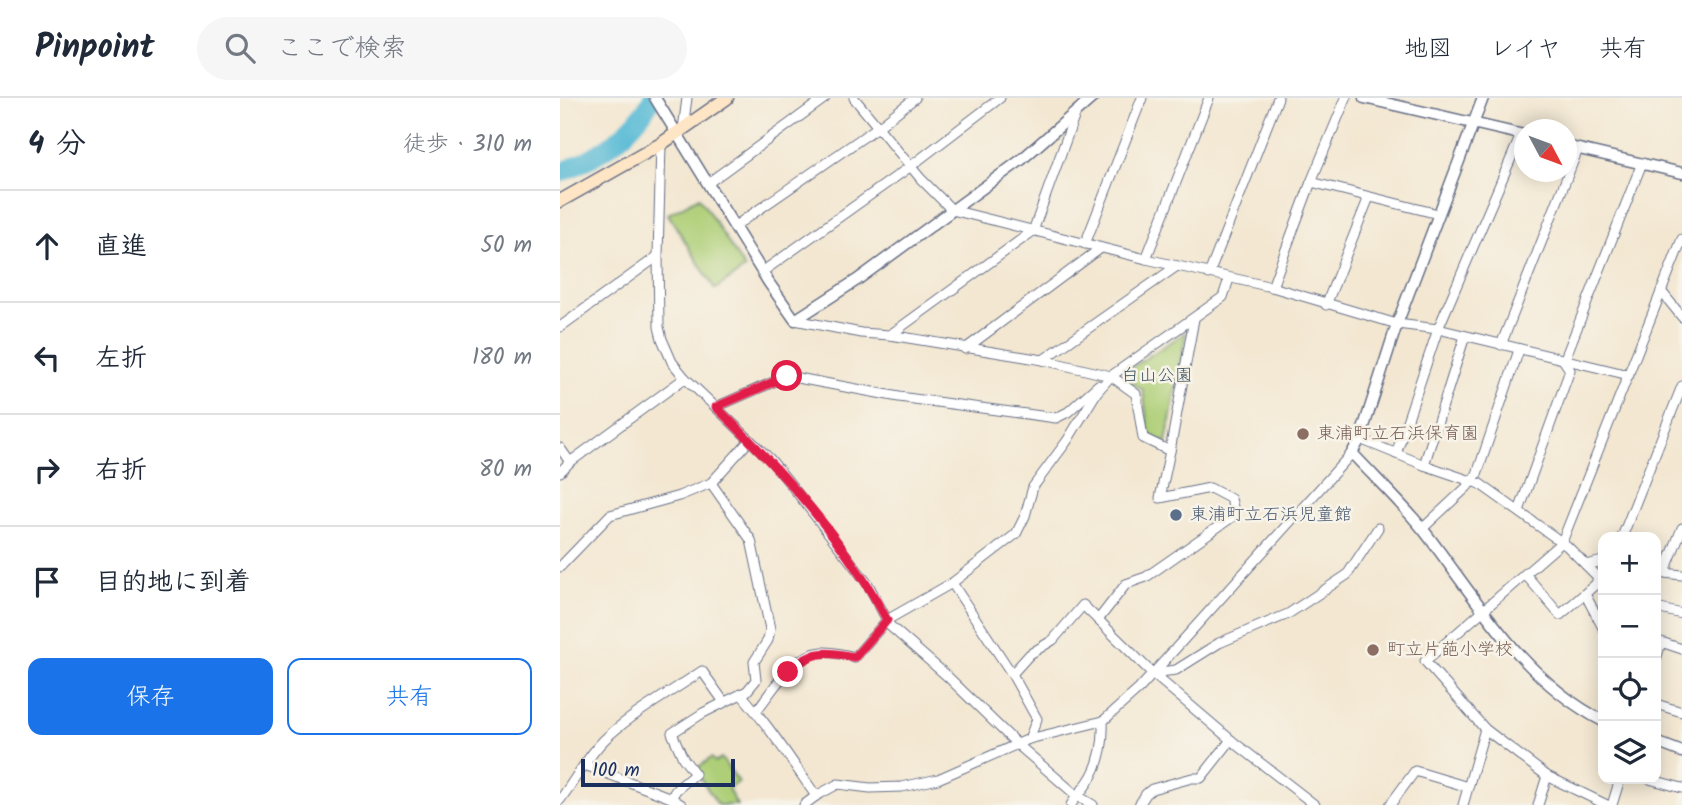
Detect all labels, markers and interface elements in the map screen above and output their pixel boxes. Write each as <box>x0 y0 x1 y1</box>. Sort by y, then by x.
search box <box>197 17 687 80</box>
text: Pinpoint <box>35 22 155 75</box>
text: ここで検索 <box>277 28 407 70</box>
icon: search <box>221 29 259 67</box>
text: 地図 <box>1404 30 1452 69</box>
text: レイヤ <box>1490 30 1561 69</box>
text: 共有 <box>1599 30 1647 69</box>
north arrow <box>1514 119 1577 182</box>
text: 4 分 <box>28 121 86 169</box>
text: 徒歩 · 310 m <box>403 127 532 163</box>
text: 直進 <box>95 226 147 268</box>
icon: ahead <box>28 227 66 265</box>
text: 50 m <box>481 228 532 264</box>
text: 左折 <box>95 338 147 380</box>
icon: left <box>28 339 66 377</box>
text: 180 m <box>472 340 532 376</box>
route start <box>771 360 802 391</box>
park label: 白山公園 <box>1121 362 1193 391</box>
place label: 東浦町立石浜保育園 <box>1317 420 1479 449</box>
marker: 東浦町立石浜保育園 <box>1295 426 1311 442</box>
text: 右折 <box>95 450 147 492</box>
icon: right <box>28 451 66 489</box>
text: 80 m <box>479 452 532 488</box>
place label: 東浦町立石浜児童館 <box>1190 501 1352 530</box>
marker: 東浦町立石浜児童館 <box>1168 507 1184 523</box>
map controls <box>1598 532 1661 784</box>
button: + <box>1598 532 1661 595</box>
text: 目的地に到着 <box>95 562 251 604</box>
icon: arrive <box>28 563 66 601</box>
button: − <box>1598 595 1661 658</box>
place label: 町立片葩小学校 <box>1387 636 1513 665</box>
marker: 町立片葩小学校 <box>1365 642 1381 658</box>
route end <box>772 656 803 687</box>
button: 保存 <box>28 658 273 735</box>
button: 共有 <box>287 658 532 735</box>
button: locate <box>1598 658 1661 721</box>
button: layers <box>1598 721 1661 784</box>
scale bar <box>581 756 735 788</box>
text: 100 m <box>592 756 640 786</box>

